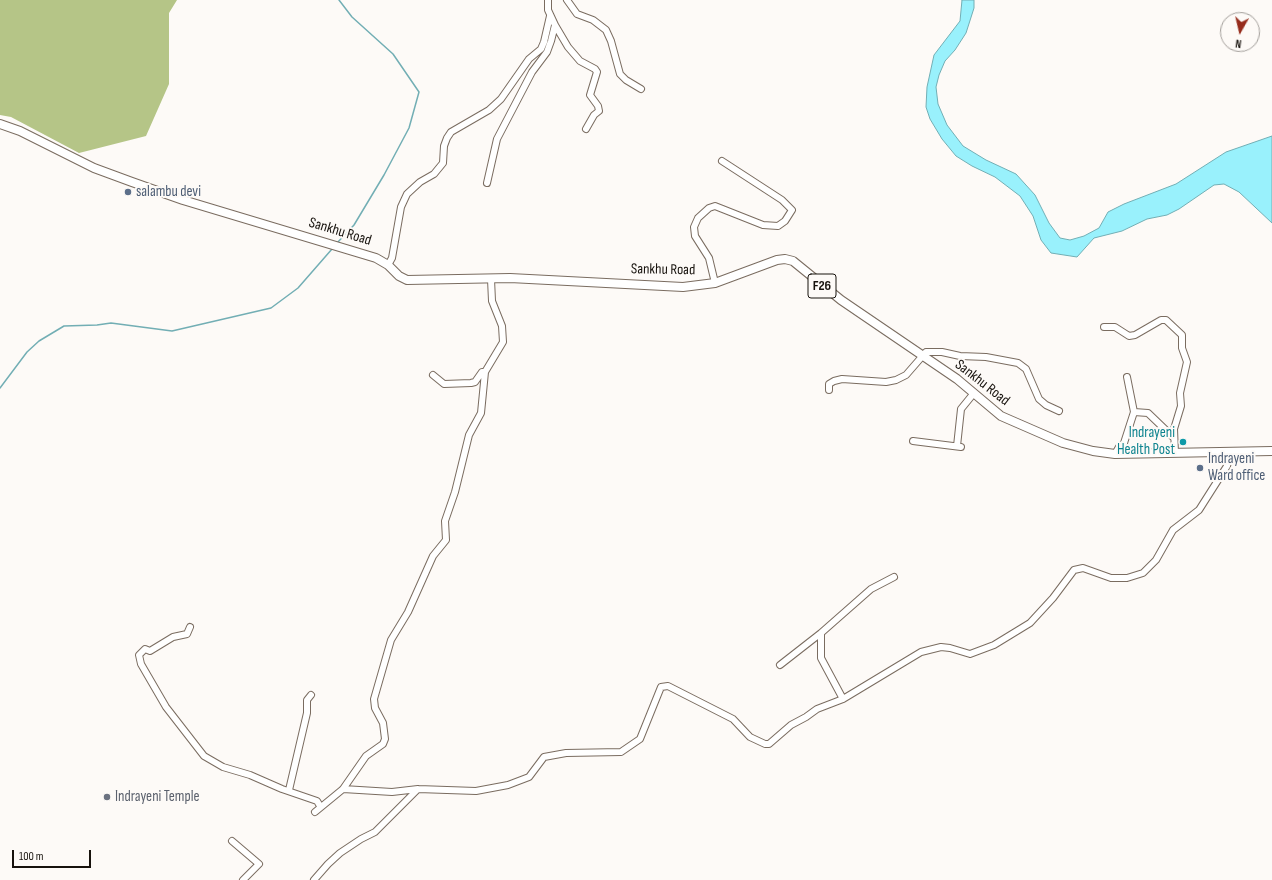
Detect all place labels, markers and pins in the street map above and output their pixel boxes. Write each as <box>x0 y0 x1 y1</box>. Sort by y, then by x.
place label: salambu devi <box>136 183 201 201</box>
marker: salambu devi <box>123 187 133 197</box>
place label: Indrayeni Health Post <box>1117 424 1175 459</box>
marker: Indrayeni Health Post <box>1178 437 1188 447</box>
place label: Indrayeni Ward office <box>1208 450 1265 485</box>
marker: Indrayeni Ward office <box>1195 463 1205 473</box>
place label: Indrayeni Temple <box>115 788 200 806</box>
marker: Indrayeni Temple <box>102 792 112 802</box>

